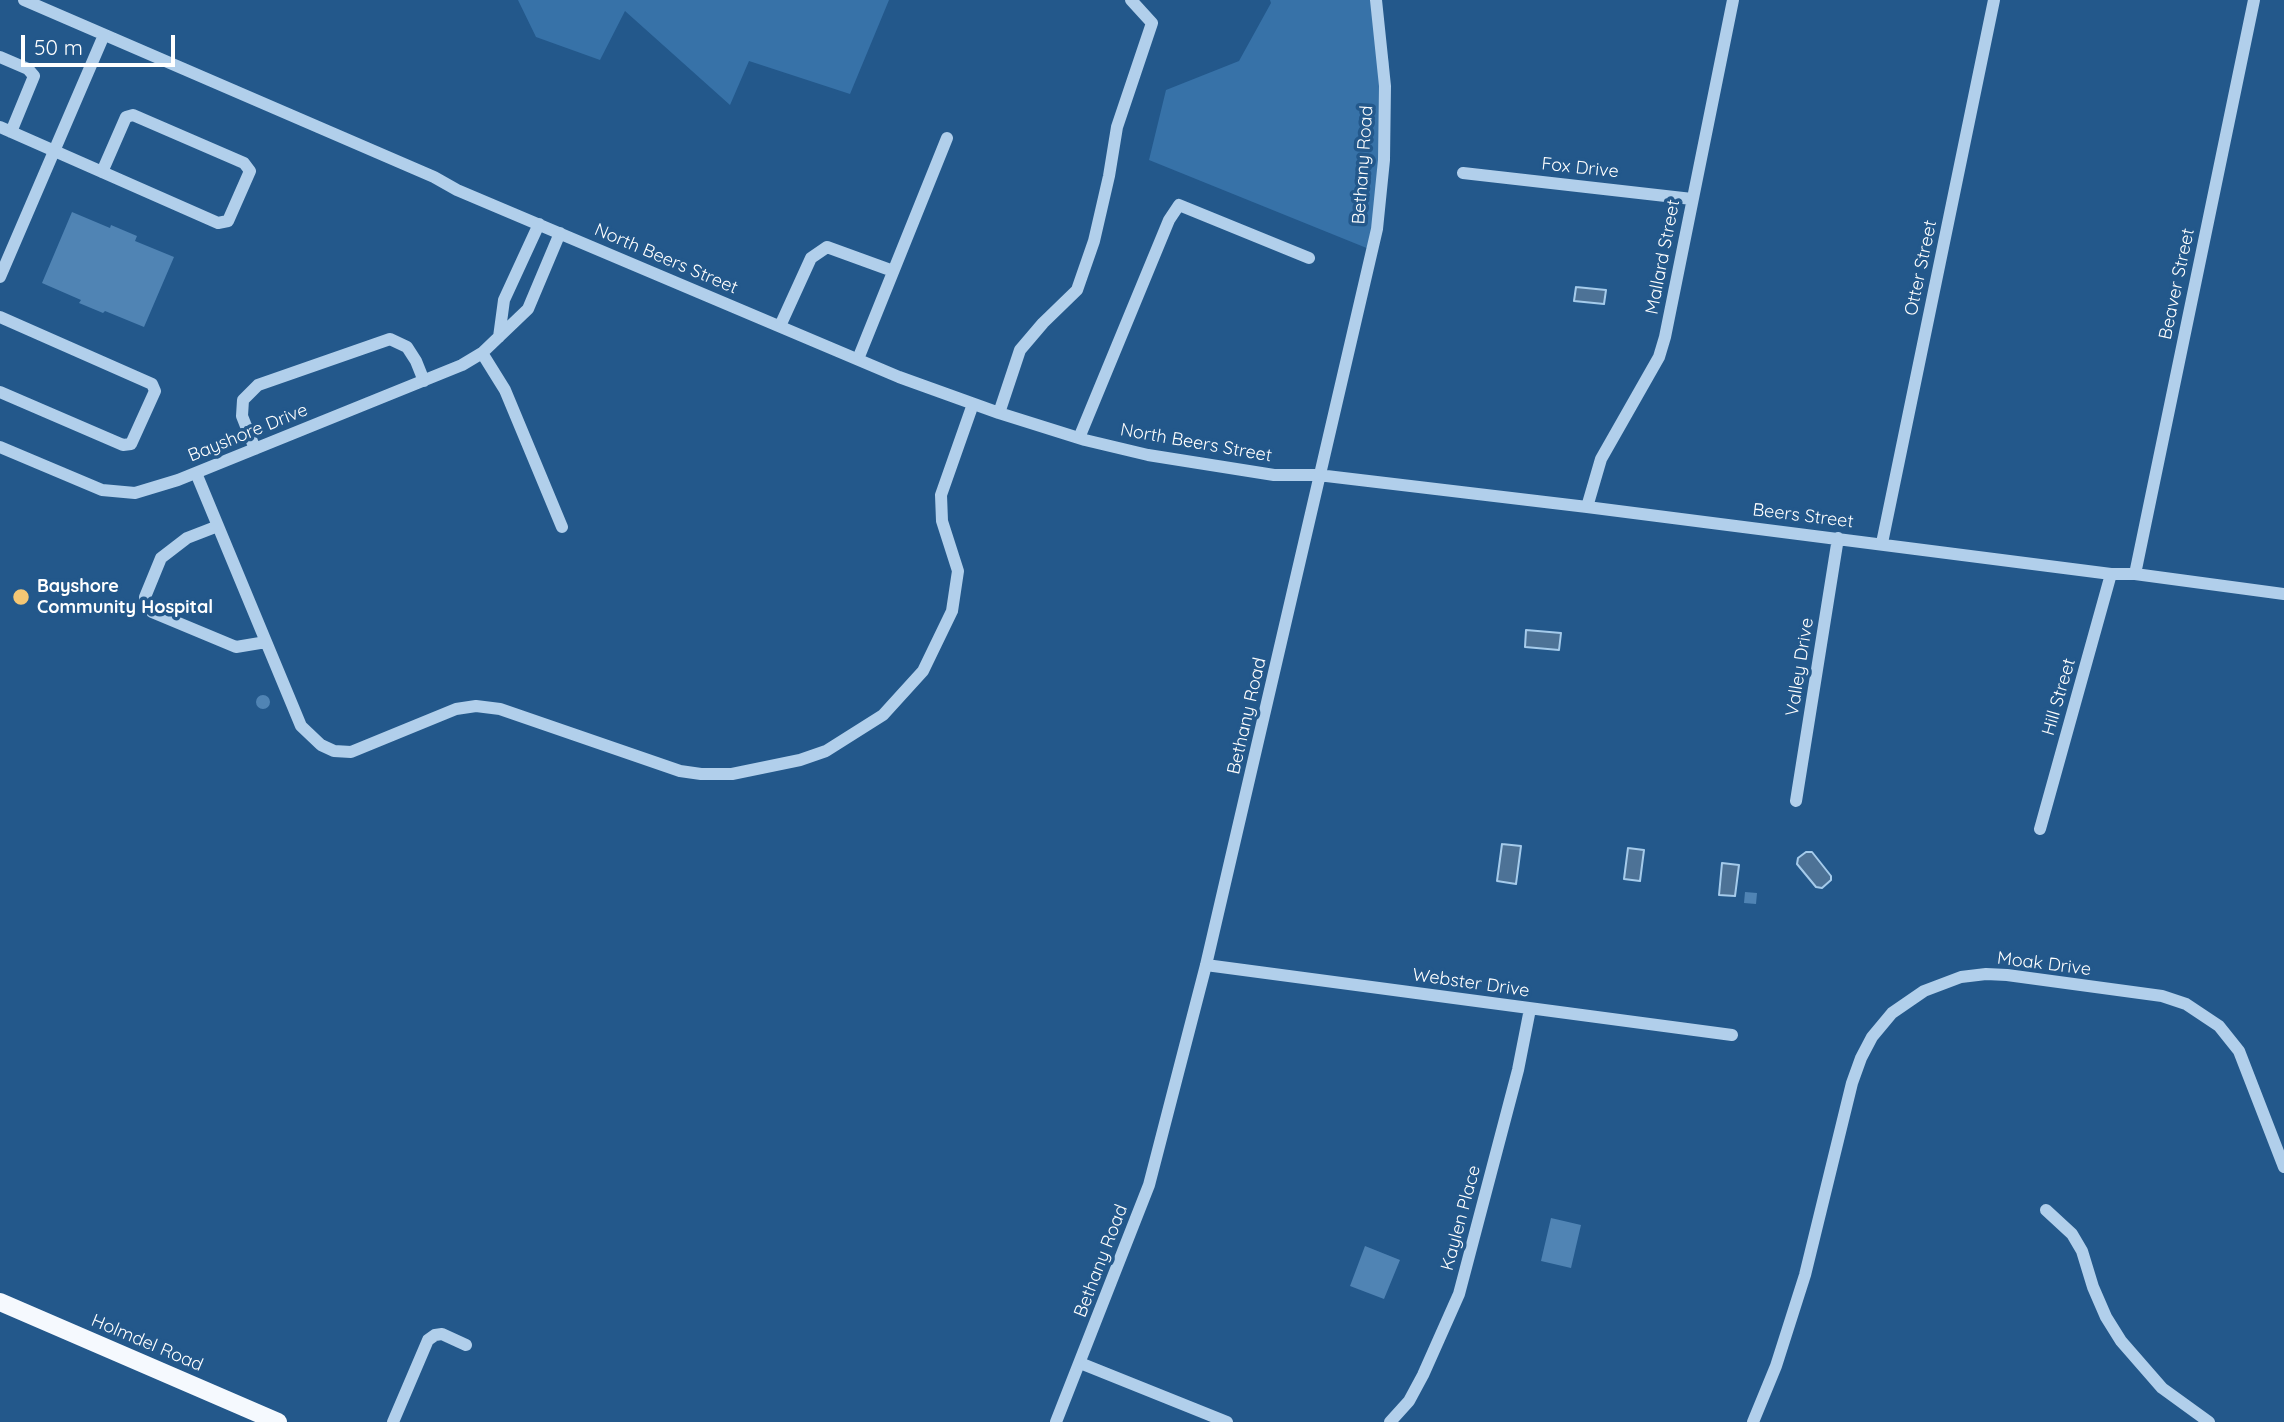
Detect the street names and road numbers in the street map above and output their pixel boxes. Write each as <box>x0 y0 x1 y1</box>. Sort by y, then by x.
street label: Bethany Road <box>1348 105 1378 225</box>
street label: Fox Drive <box>1540 153 1620 183</box>
street label: Mallard Street <box>1641 198 1685 316</box>
street label: Otter Street <box>1900 218 1942 318</box>
street label: North Beers Street <box>591 219 741 299</box>
street label: Beaver Street <box>2155 226 2199 342</box>
street label: Bayshore Drive <box>185 399 311 467</box>
street label: North Beers Street <box>1118 419 1274 467</box>
street label: Beers Street <box>1751 499 1855 533</box>
street label: Valley Drive <box>1782 616 1818 718</box>
street label: Bethany Road <box>1223 655 1271 777</box>
street label: Hill Street <box>2038 656 2080 738</box>
street label: Moak Drive <box>1996 948 2092 980</box>
street label: Webster Drive <box>1411 964 1531 1002</box>
street label: Kaylen Place <box>1437 1163 1485 1273</box>
street label: Bethany Road <box>1070 1201 1132 1321</box>
street label: Holmdel Road <box>88 1310 206 1376</box>

